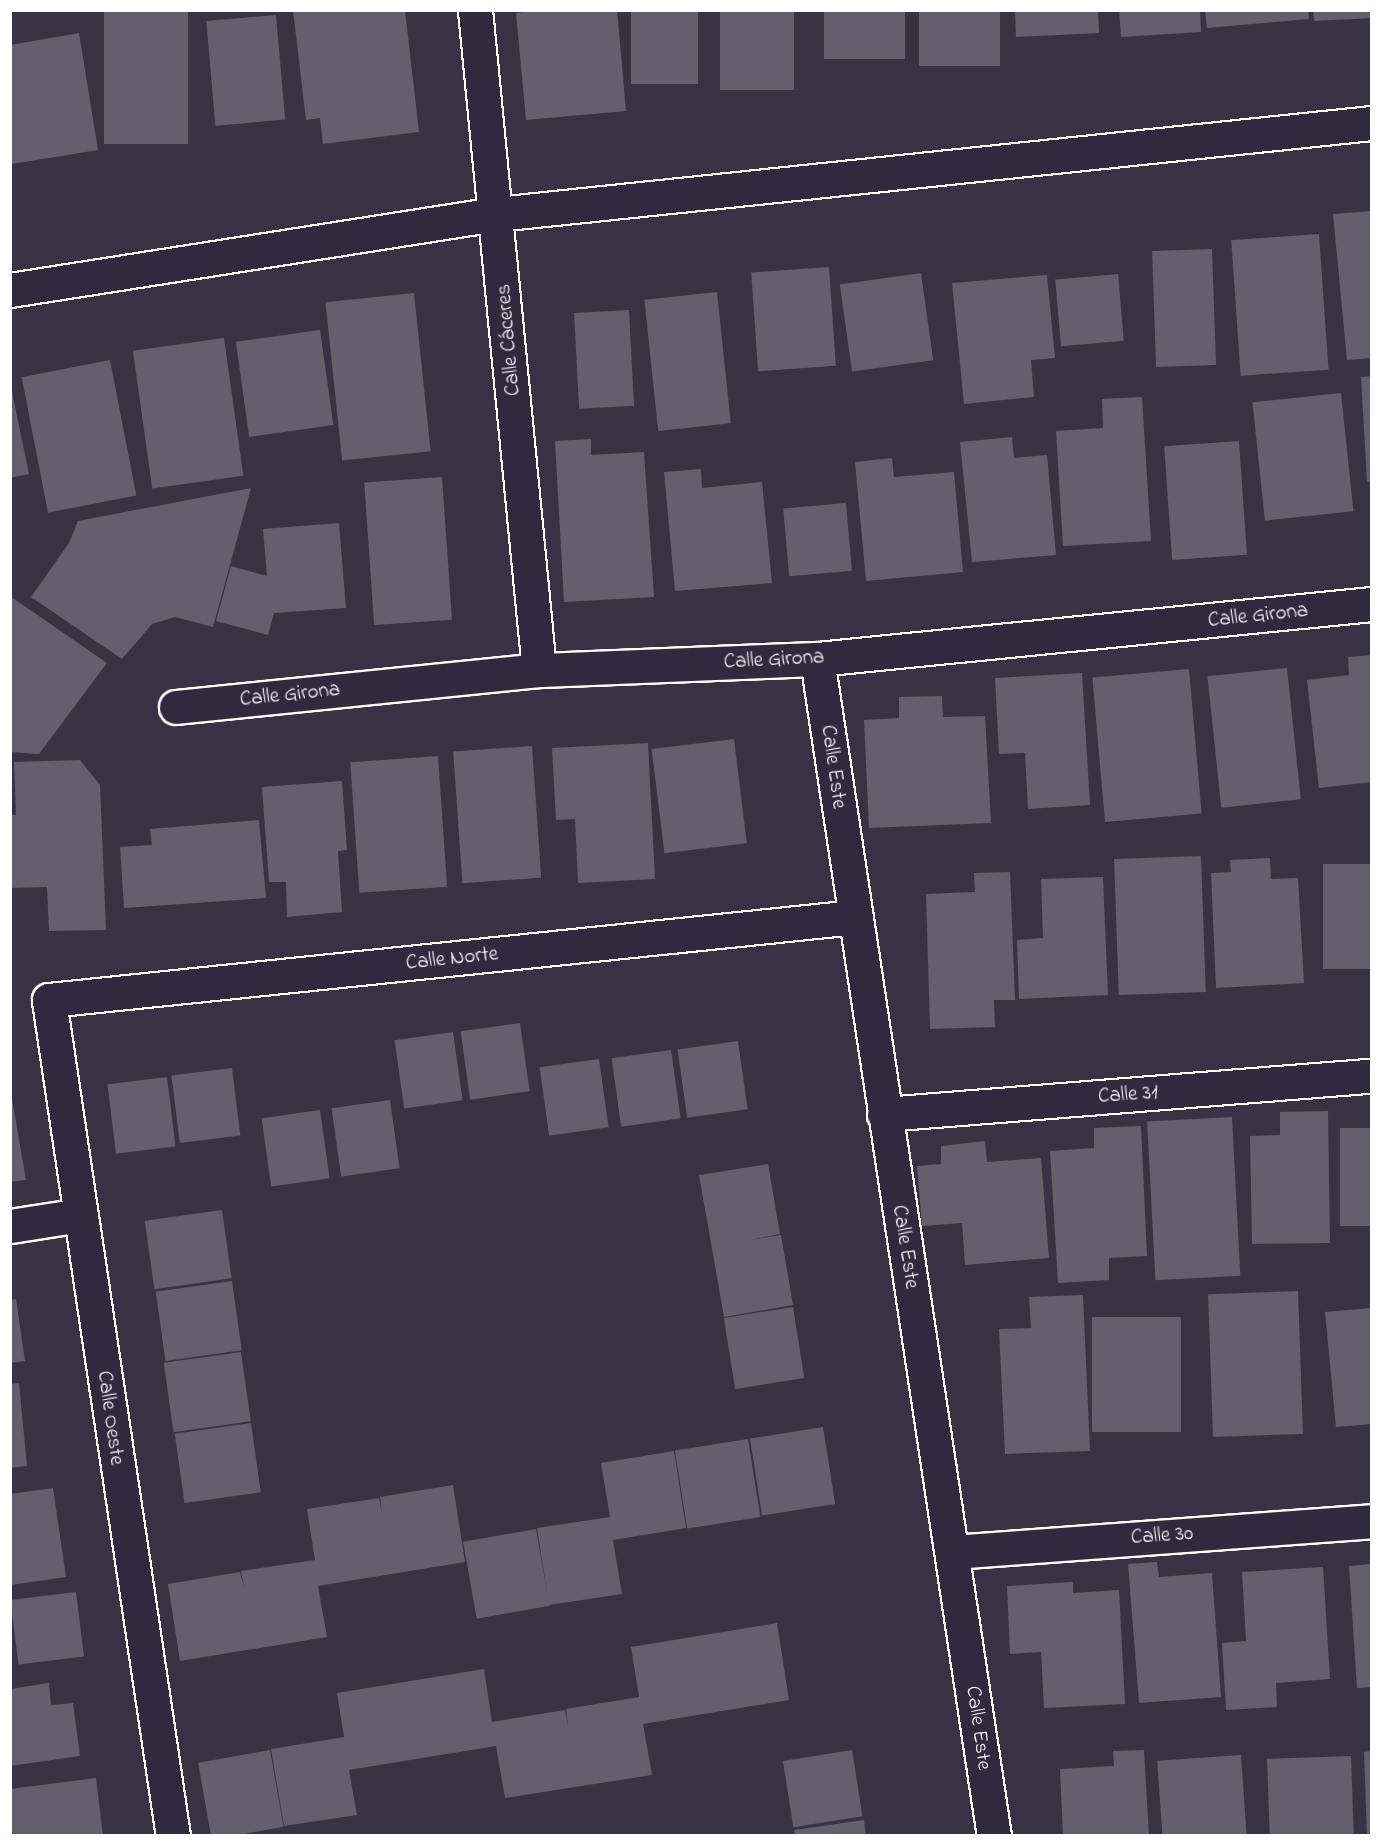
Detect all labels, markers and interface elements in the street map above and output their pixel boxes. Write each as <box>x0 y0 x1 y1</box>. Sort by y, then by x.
street label: Calle Cáceres <box>492 283 526 397</box>
street label: Calle Girona <box>1207 598 1309 634</box>
street label: Calle Girona <box>723 645 825 675</box>
street label: Calle Girona <box>239 677 341 713</box>
street label: Calle Este <box>815 723 851 811</box>
street label: Calle Norte <box>405 942 499 976</box>
street label: Calle 31 <box>1097 1080 1159 1110</box>
street label: Calle Este <box>886 1203 924 1291</box>
street label: Calle Oeste <box>91 1369 129 1467</box>
street label: Calle 30 <box>1130 1521 1194 1551</box>
street label: Calle Este <box>960 1684 996 1772</box>

